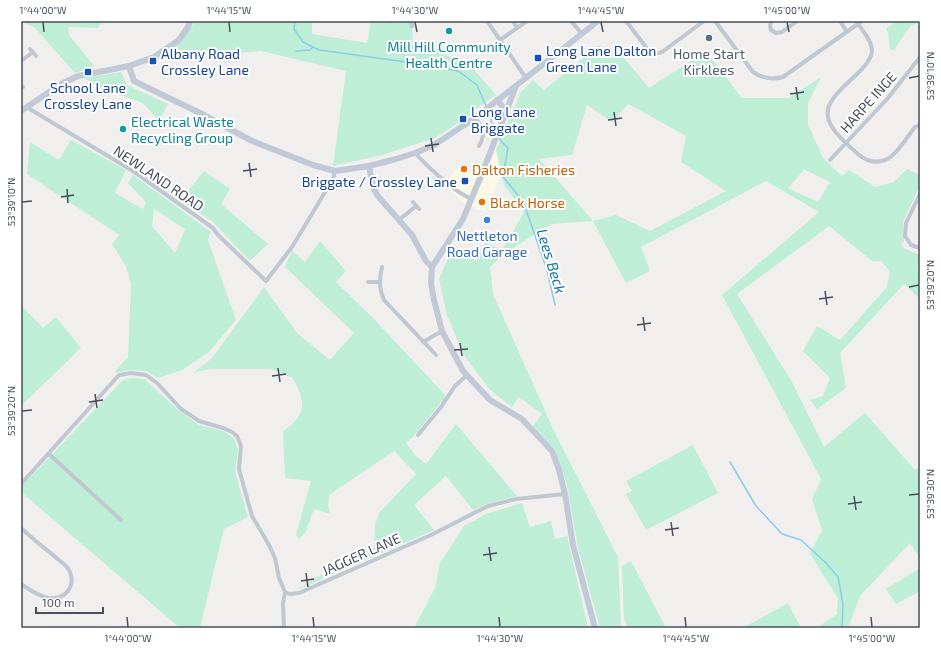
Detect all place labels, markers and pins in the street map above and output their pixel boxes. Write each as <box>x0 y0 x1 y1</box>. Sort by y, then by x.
marker: Mill Hill Community Health Centre <box>444 26 454 36</box>
marker: Home Start Kirklees <box>704 33 714 43</box>
place label: Mill Hill Community Health Centre <box>387 38 511 71</box>
place label: Long Lane Dalton Green Lane <box>546 42 656 75</box>
place label: Albany Road Crossley Lane <box>161 45 249 78</box>
place label: Home Start Kirklees <box>673 45 745 78</box>
marker: Long Lane Dalton Green Lane <box>533 53 543 63</box>
marker: Albany Road Crossley Lane <box>148 56 158 66</box>
marker: School Lane Crossley Lane <box>83 67 93 77</box>
place label: School Lane Crossley Lane <box>44 79 132 112</box>
place label: Long Lane Briggate <box>471 103 536 136</box>
place label: Electrical Waste Recycling Group <box>131 113 234 146</box>
marker: Long Lane Briggate <box>458 114 468 124</box>
marker: Electrical Waste Recycling Group <box>118 124 128 134</box>
place label: Dalton Fisheries <box>472 161 575 178</box>
marker: Dalton Fisheries <box>459 164 469 174</box>
place label: Briggate / Crossley Lane <box>302 173 457 190</box>
marker: Briggate / Crossley Lane <box>460 176 470 186</box>
place label: Black Horse <box>490 194 565 211</box>
marker: Black Horse <box>477 197 487 207</box>
marker: Nettleton Road Garage <box>482 215 492 225</box>
place label: Nettleton Road Garage <box>447 227 527 260</box>

